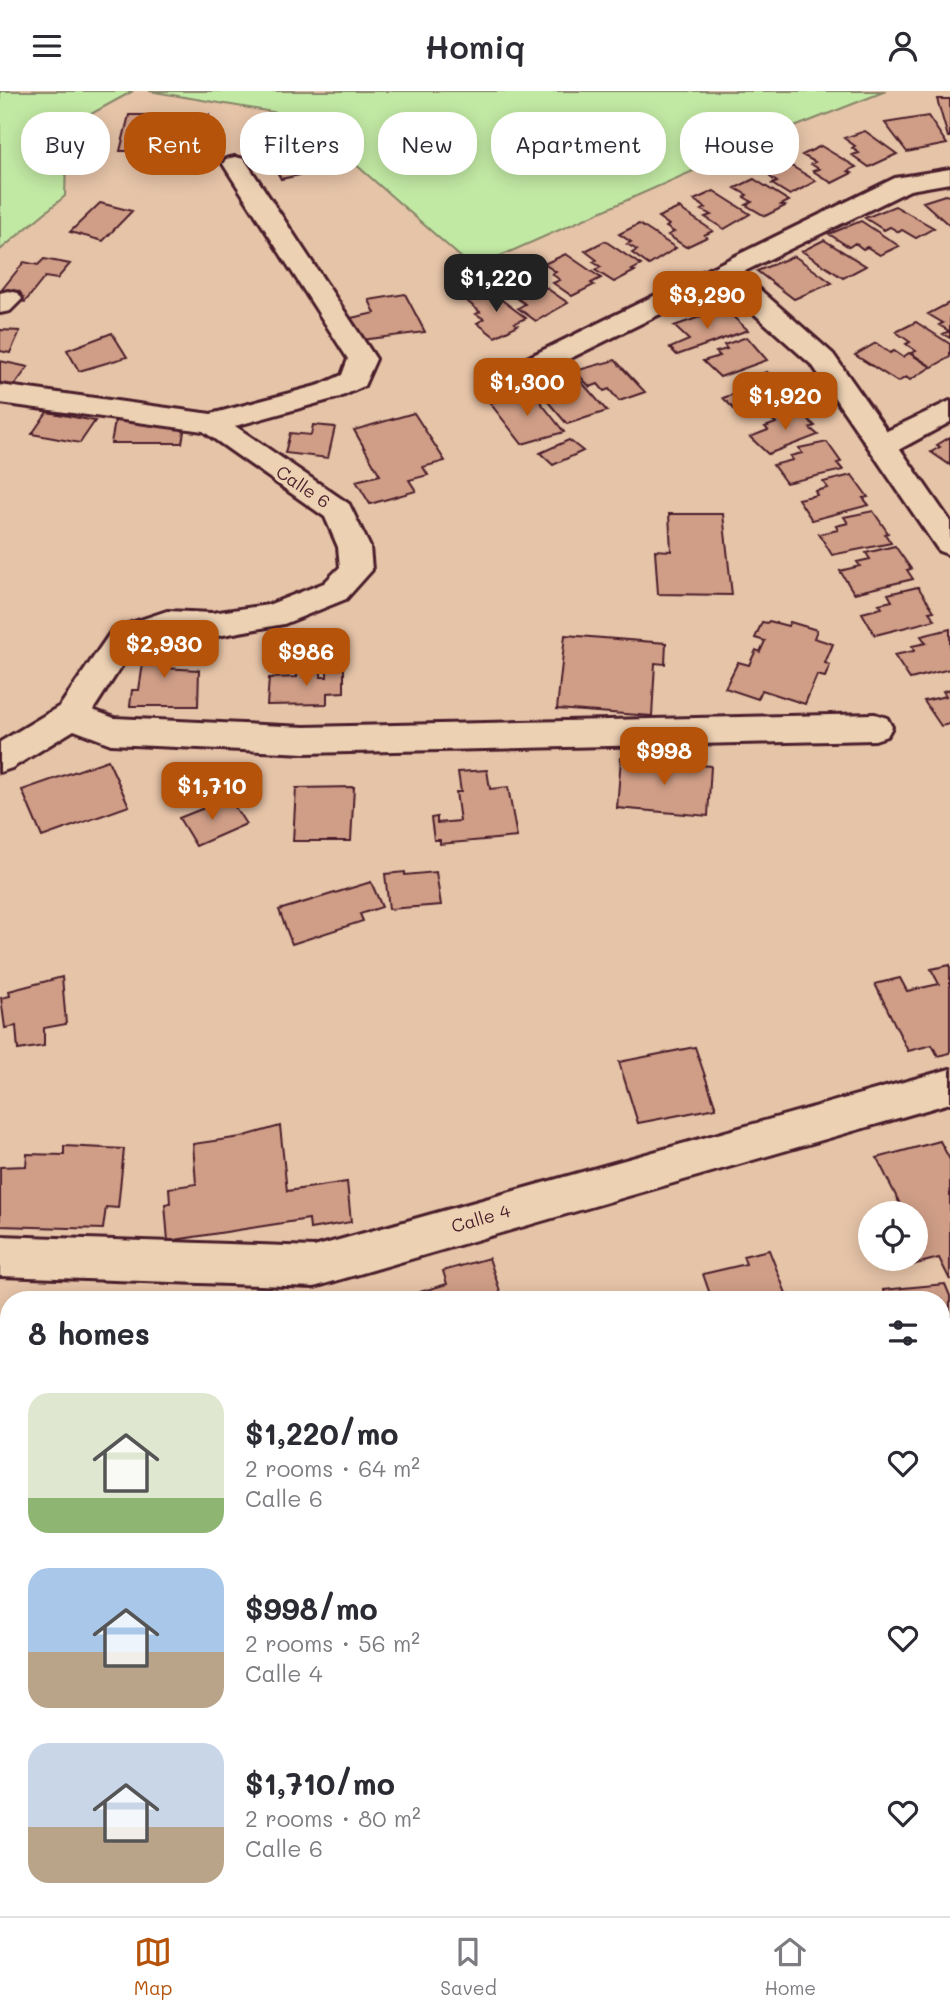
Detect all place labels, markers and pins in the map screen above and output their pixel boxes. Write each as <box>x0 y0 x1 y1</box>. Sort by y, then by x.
pin: $1,220 <box>439 255 553 314</box>
pin: $3,290 <box>650 271 764 331</box>
pin: $1,300 <box>470 359 584 418</box>
pin: $1,920 <box>728 373 842 432</box>
pin: $2,930 <box>107 621 221 680</box>
pin: $986 <box>265 629 347 688</box>
pin: $998 <box>623 727 705 787</box>
pin: $1,710 <box>155 763 269 822</box>

